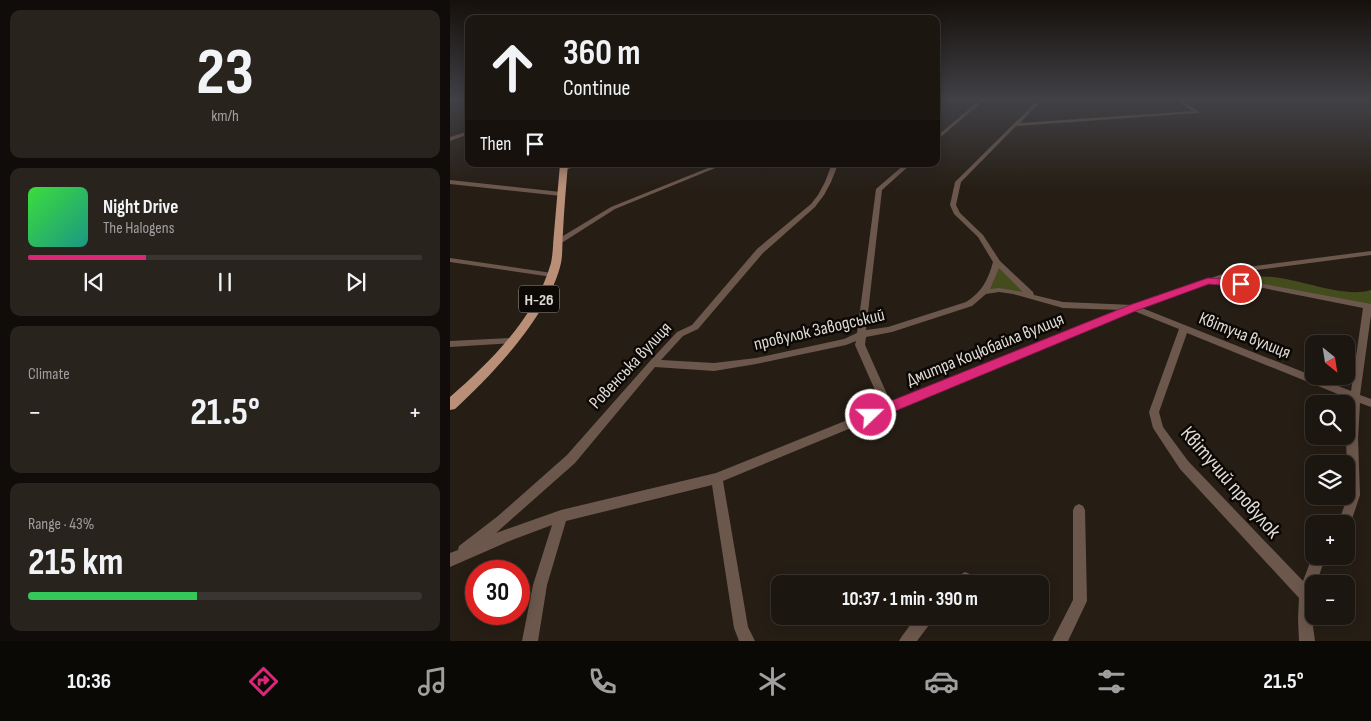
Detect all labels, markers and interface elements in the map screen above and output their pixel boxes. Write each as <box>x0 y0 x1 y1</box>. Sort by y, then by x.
text: 360 m <box>563 32 640 75</box>
text: 23 <box>196 35 254 113</box>
icon: ahead <box>480 35 545 100</box>
text: Continue <box>563 75 630 102</box>
text: km/h <box>211 107 239 126</box>
icon: arrive <box>521 130 549 158</box>
text: Then <box>480 133 511 156</box>
text: Night Drive <box>103 196 178 219</box>
text: The Halogens <box>103 219 174 238</box>
pin <box>1220 263 1262 305</box>
icon: previous <box>80 268 108 296</box>
icon: pause <box>211 268 239 296</box>
icon: next <box>342 268 370 296</box>
icon: arrive <box>1227 270 1255 298</box>
road number: Н-26 <box>519 286 559 312</box>
street label: провулок Заводський <box>752 304 887 355</box>
street label: Дмитра Коцюбайла вулиця <box>903 308 1067 391</box>
street label: Квітуча вулиця <box>1196 308 1294 363</box>
street label: Ровенська вулиця <box>585 318 676 413</box>
north arrow <box>1305 335 1355 385</box>
map controls <box>1305 335 1355 625</box>
text: Climate <box>28 365 70 384</box>
position arrow <box>844 388 896 440</box>
text: 21.5° <box>190 390 260 435</box>
button: search <box>1305 395 1355 445</box>
text: − <box>28 396 42 429</box>
text: + <box>408 396 422 429</box>
street label: Квітучий провулок <box>1175 421 1286 543</box>
button: layers <box>1305 455 1355 505</box>
text: Range · 43% <box>28 515 94 534</box>
button: + <box>1305 515 1355 565</box>
text: 215 km <box>28 540 124 585</box>
speed limit sign: 30 <box>465 560 530 625</box>
button: − <box>1305 575 1355 625</box>
text: 10:37 · 1 min · 390 m <box>842 588 978 611</box>
icon: directions <box>246 664 281 699</box>
icon: music <box>415 664 450 699</box>
icon: phone <box>585 664 620 699</box>
icon: climate <box>755 664 790 699</box>
icon: car <box>924 664 959 699</box>
icon: filters <box>1094 664 1129 699</box>
text: 10:36 <box>67 668 111 695</box>
text: 21.5° <box>1263 668 1304 695</box>

